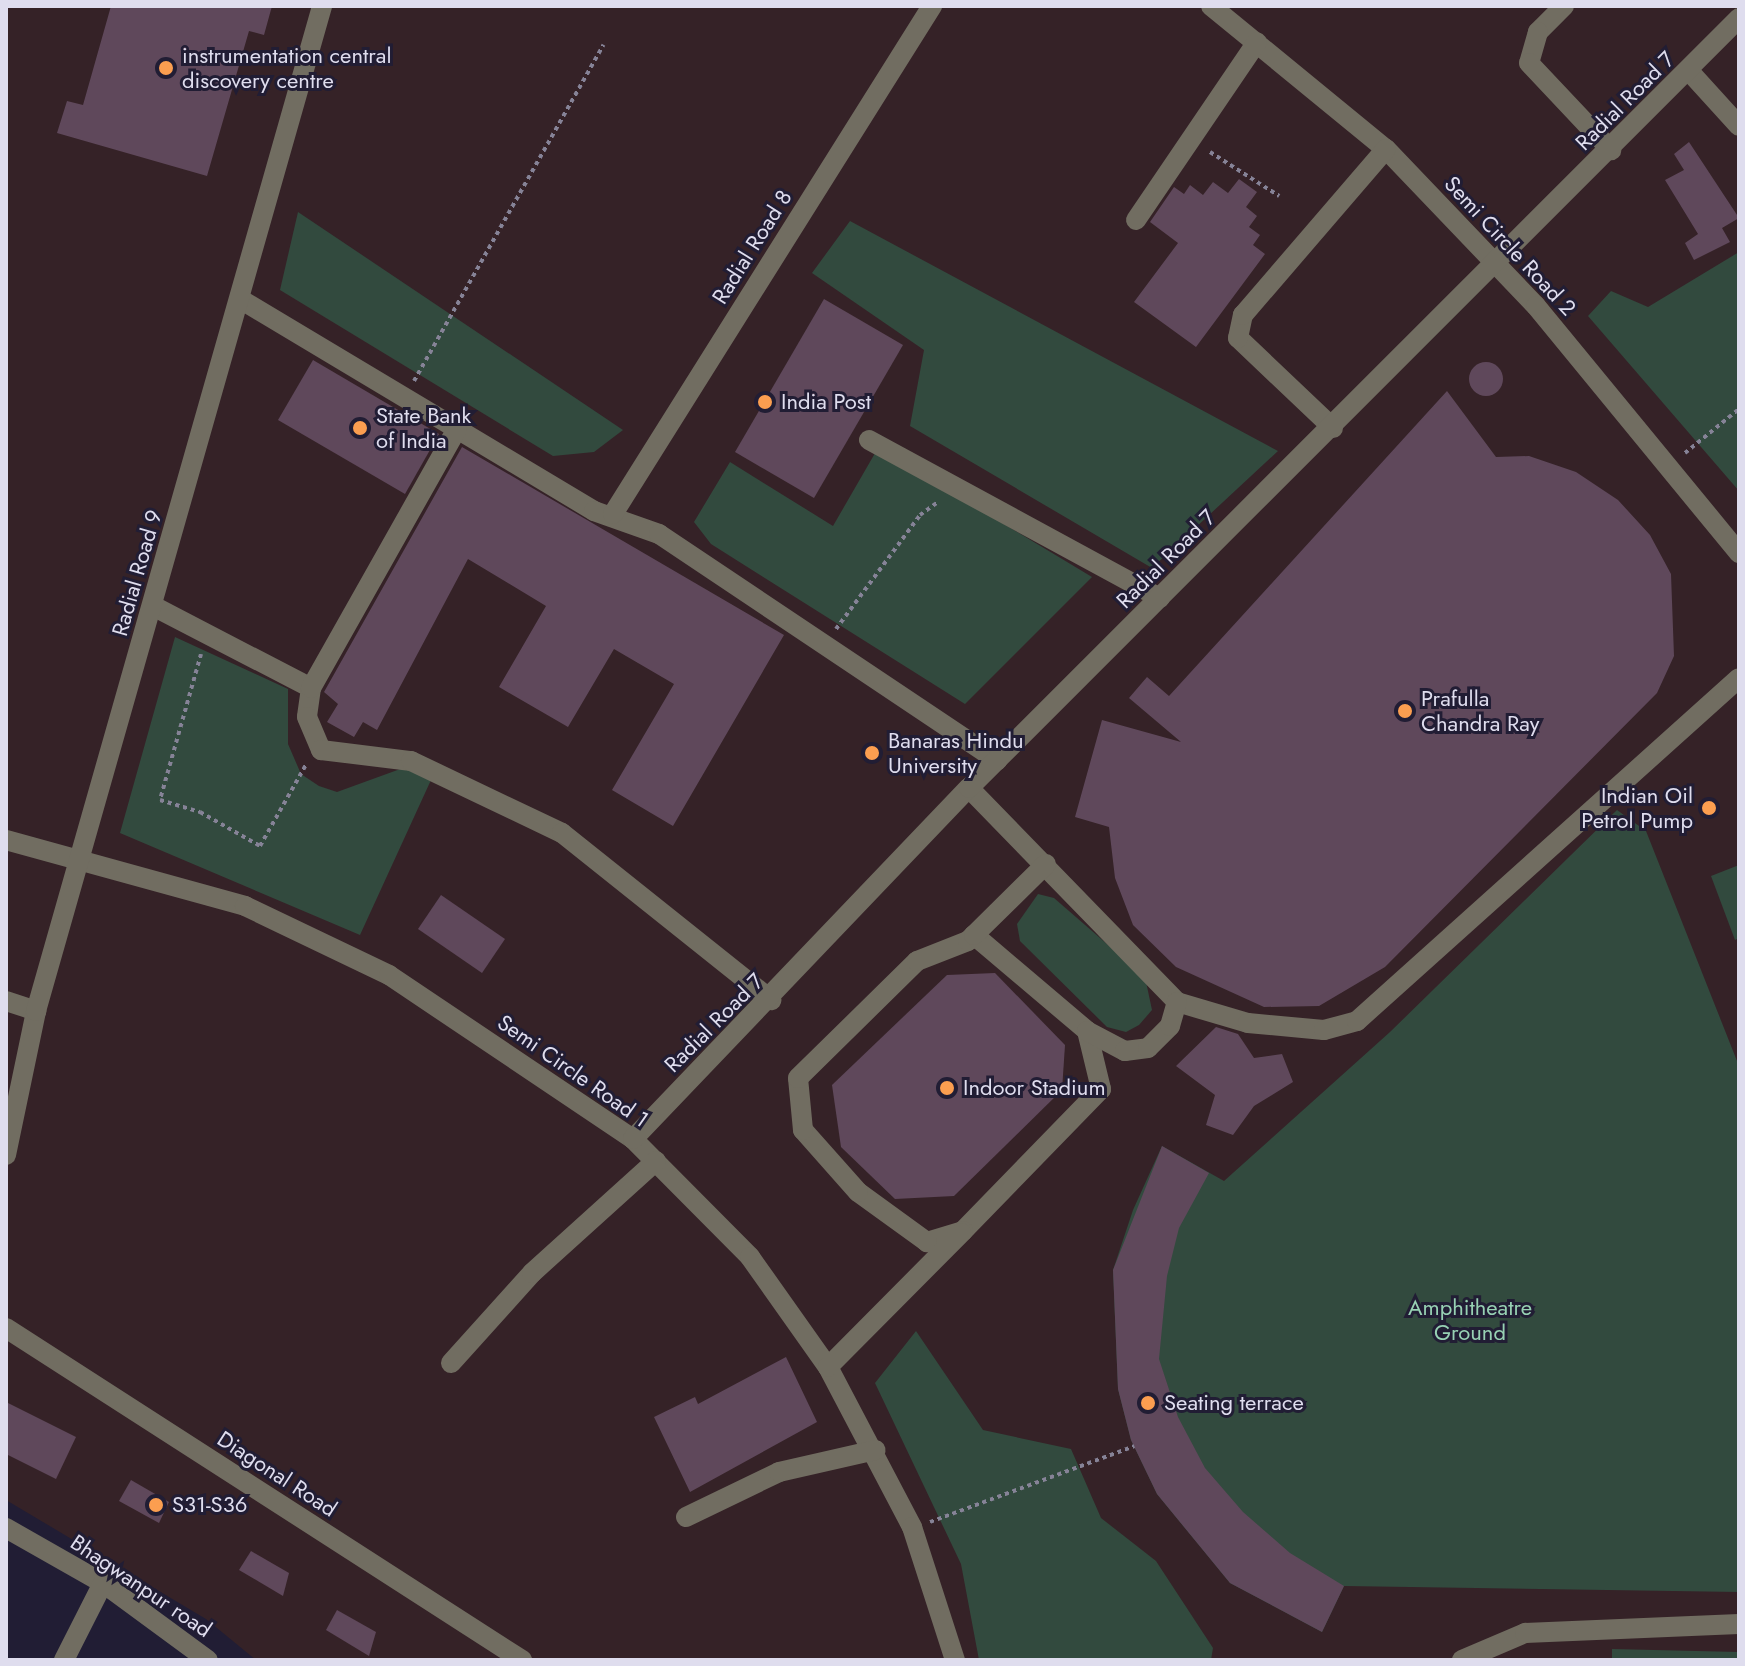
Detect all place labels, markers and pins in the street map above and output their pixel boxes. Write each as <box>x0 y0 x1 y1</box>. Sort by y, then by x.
place label: instrumentation central discovery centre <box>182 42 391 94</box>
marker: instrumentation central discovery centre <box>157 59 175 77</box>
place label: India Post <box>781 389 871 415</box>
marker: India Post <box>756 393 774 411</box>
place label: State Bank of India <box>376 402 471 454</box>
marker: State Bank of India <box>351 419 369 437</box>
place label: Prafulla Chandra Ray <box>1421 685 1539 736</box>
marker: Prafulla Chandra Ray <box>1396 702 1414 720</box>
place label: Banaras Hindu University <box>888 727 1024 778</box>
marker: Banaras Hindu University <box>863 744 881 762</box>
place label: Indian Oil Petrol Pump <box>1581 782 1693 834</box>
marker: Indian Oil Petrol Pump <box>1700 799 1718 817</box>
place label: Indoor Stadium <box>963 1075 1106 1101</box>
marker: Indoor Stadium <box>938 1079 956 1097</box>
place label: Seating terrace <box>1164 1390 1304 1416</box>
marker: Seating terrace <box>1139 1394 1157 1412</box>
place label: S31-S36 <box>172 1492 247 1518</box>
marker: S31-S36 <box>147 1496 165 1514</box>

